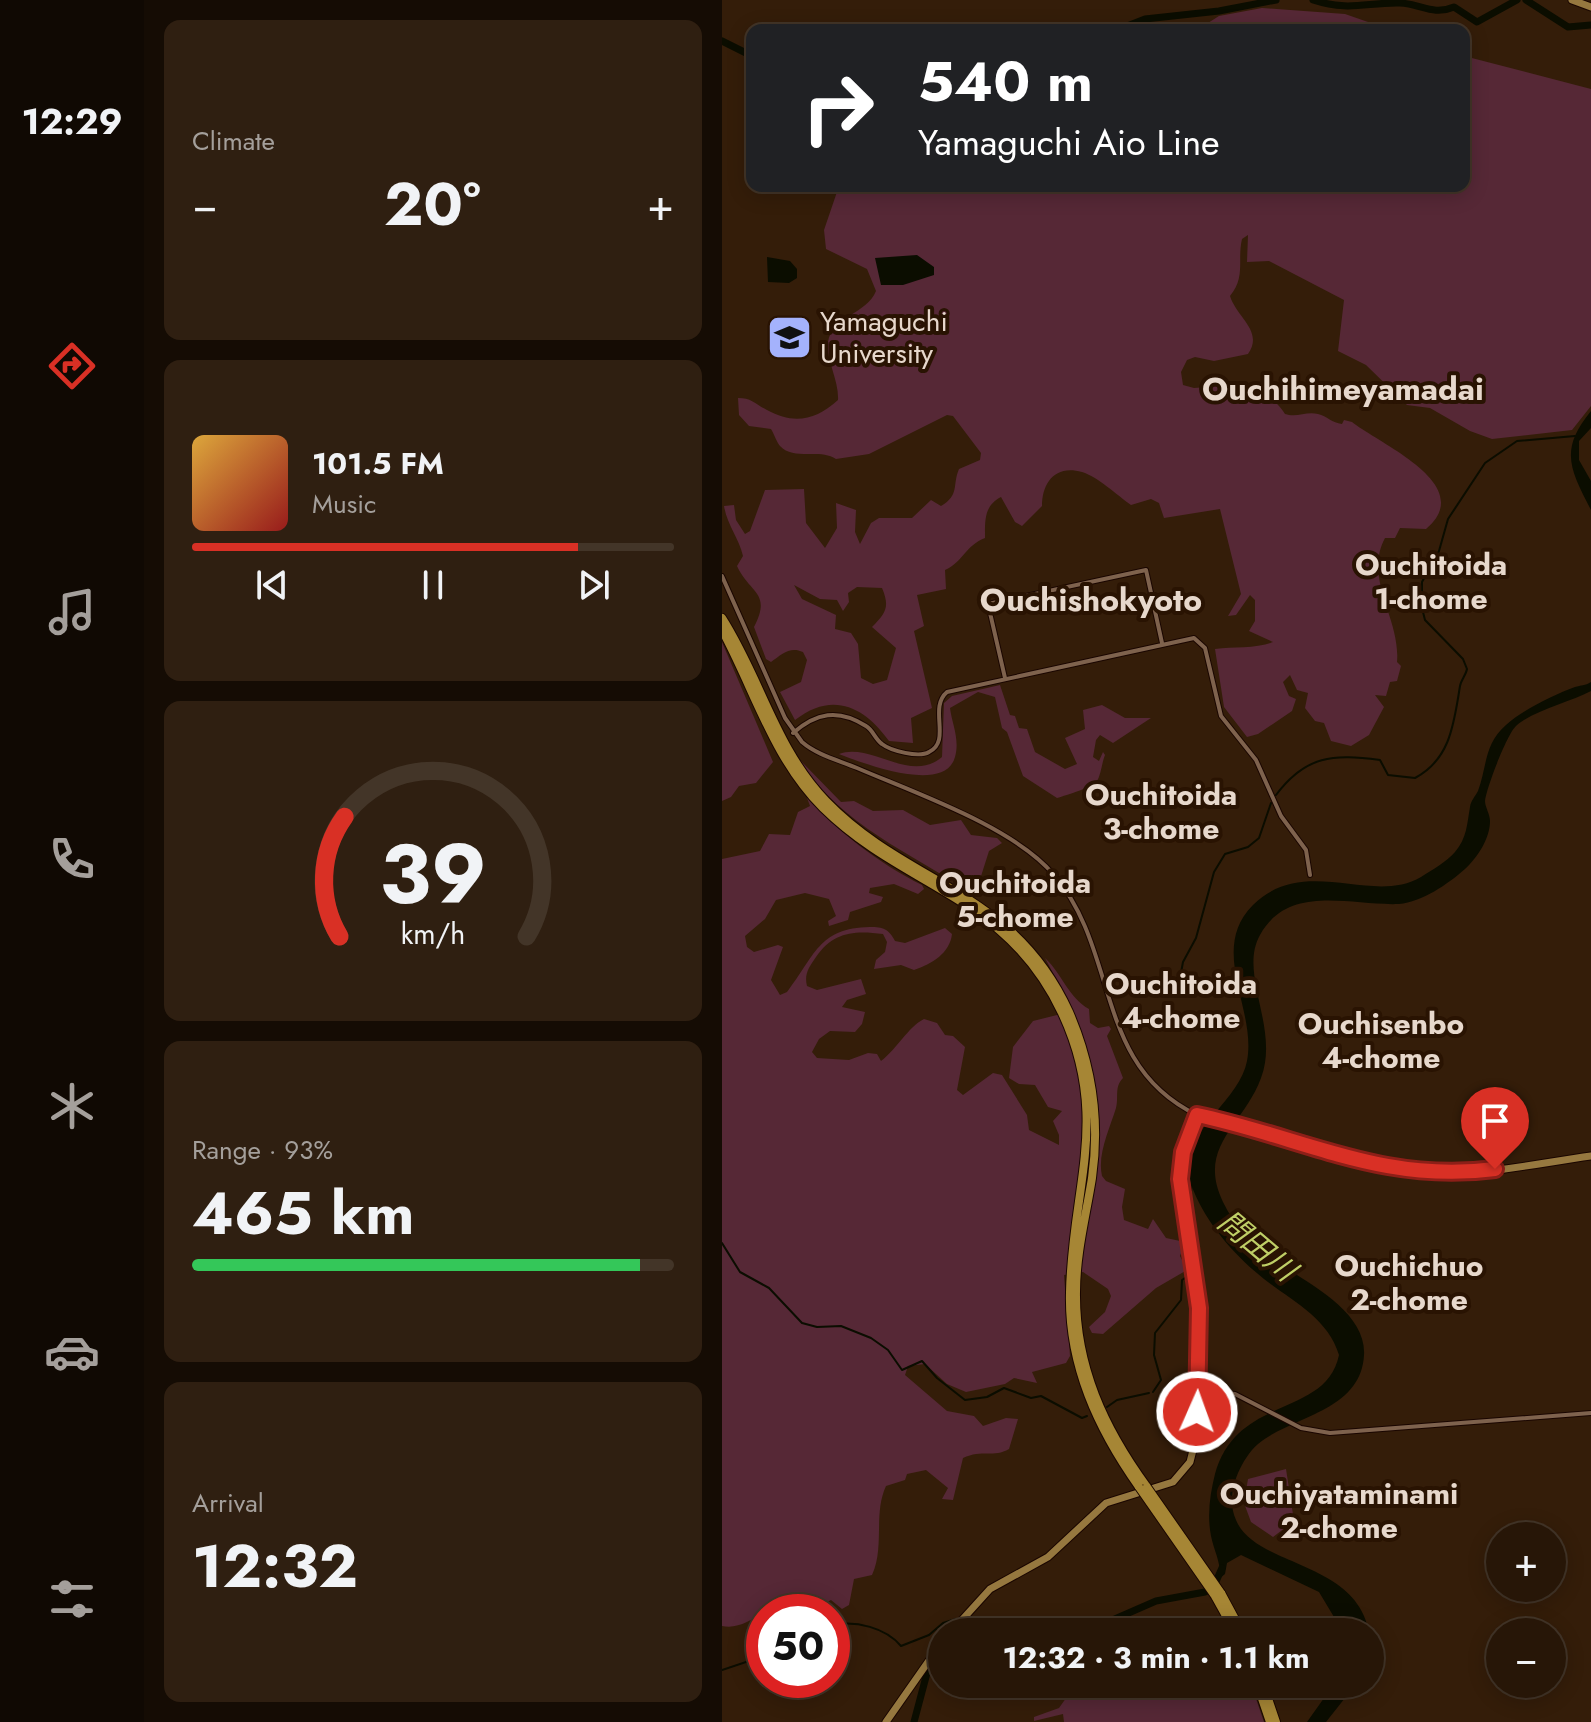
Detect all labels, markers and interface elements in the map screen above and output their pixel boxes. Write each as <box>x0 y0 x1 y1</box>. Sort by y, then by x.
text: 540 m <box>918 41 1093 122</box>
icon: right <box>786 56 890 160</box>
text: 12:29 <box>21 95 123 147</box>
text: Yamaguchi Aio Line <box>918 116 1220 168</box>
text: Climate <box>192 122 275 160</box>
text: 20° <box>384 161 481 248</box>
text: − <box>192 173 218 237</box>
text: + <box>647 173 674 237</box>
place label: Yamaguchi University <box>820 301 948 374</box>
school or university icon: Yamaguchi University <box>765 313 813 361</box>
icon: directions <box>44 338 100 394</box>
district label: Ouchihimeyamadai <box>1202 366 1484 412</box>
text: 101.5 FM <box>312 442 444 485</box>
text: Music <box>312 485 376 523</box>
district label: Ouchitoida 1-chome <box>1355 543 1507 620</box>
icon: previous <box>250 563 294 607</box>
icon: pause <box>411 563 455 607</box>
icon: next <box>572 563 616 607</box>
district label: Ouchishokyoto <box>980 577 1202 623</box>
icon: music <box>44 584 100 640</box>
district label: Ouchitoida 3-chome <box>1085 773 1237 850</box>
text: 39 <box>379 814 487 934</box>
icon: phone <box>44 831 100 887</box>
district label: Ouchitoida 5-chome <box>939 861 1091 938</box>
text: km/h <box>401 913 465 955</box>
district label: Ouchitoida 4-chome <box>1105 962 1257 1039</box>
district label: Ouchisenbo 4-chome <box>1298 1002 1464 1079</box>
icon: climate <box>44 1078 100 1134</box>
pin <box>1461 1087 1529 1169</box>
icon: arrive <box>1473 1099 1517 1143</box>
text: Range · 93% <box>192 1131 333 1169</box>
text: 465 km <box>192 1170 415 1257</box>
water label: 問田川 <box>1209 1200 1308 1293</box>
district label: Ouchichuo 2-chome <box>1335 1244 1483 1321</box>
icon: car <box>44 1324 100 1380</box>
position arrow <box>1155 1370 1239 1454</box>
district label: Ouchiyataminami 2-chome <box>1220 1472 1458 1549</box>
text: Arrival <box>192 1484 264 1522</box>
map controls <box>1486 1522 1566 1698</box>
button: + <box>1486 1522 1566 1602</box>
text: 12:32 <box>192 1523 358 1610</box>
icon: filters <box>44 1571 100 1627</box>
speed limit sign: 50 <box>746 1594 850 1698</box>
button: − <box>1486 1618 1566 1698</box>
text: 12:32 · 3 min · 1.1 km <box>1002 1636 1310 1679</box>

